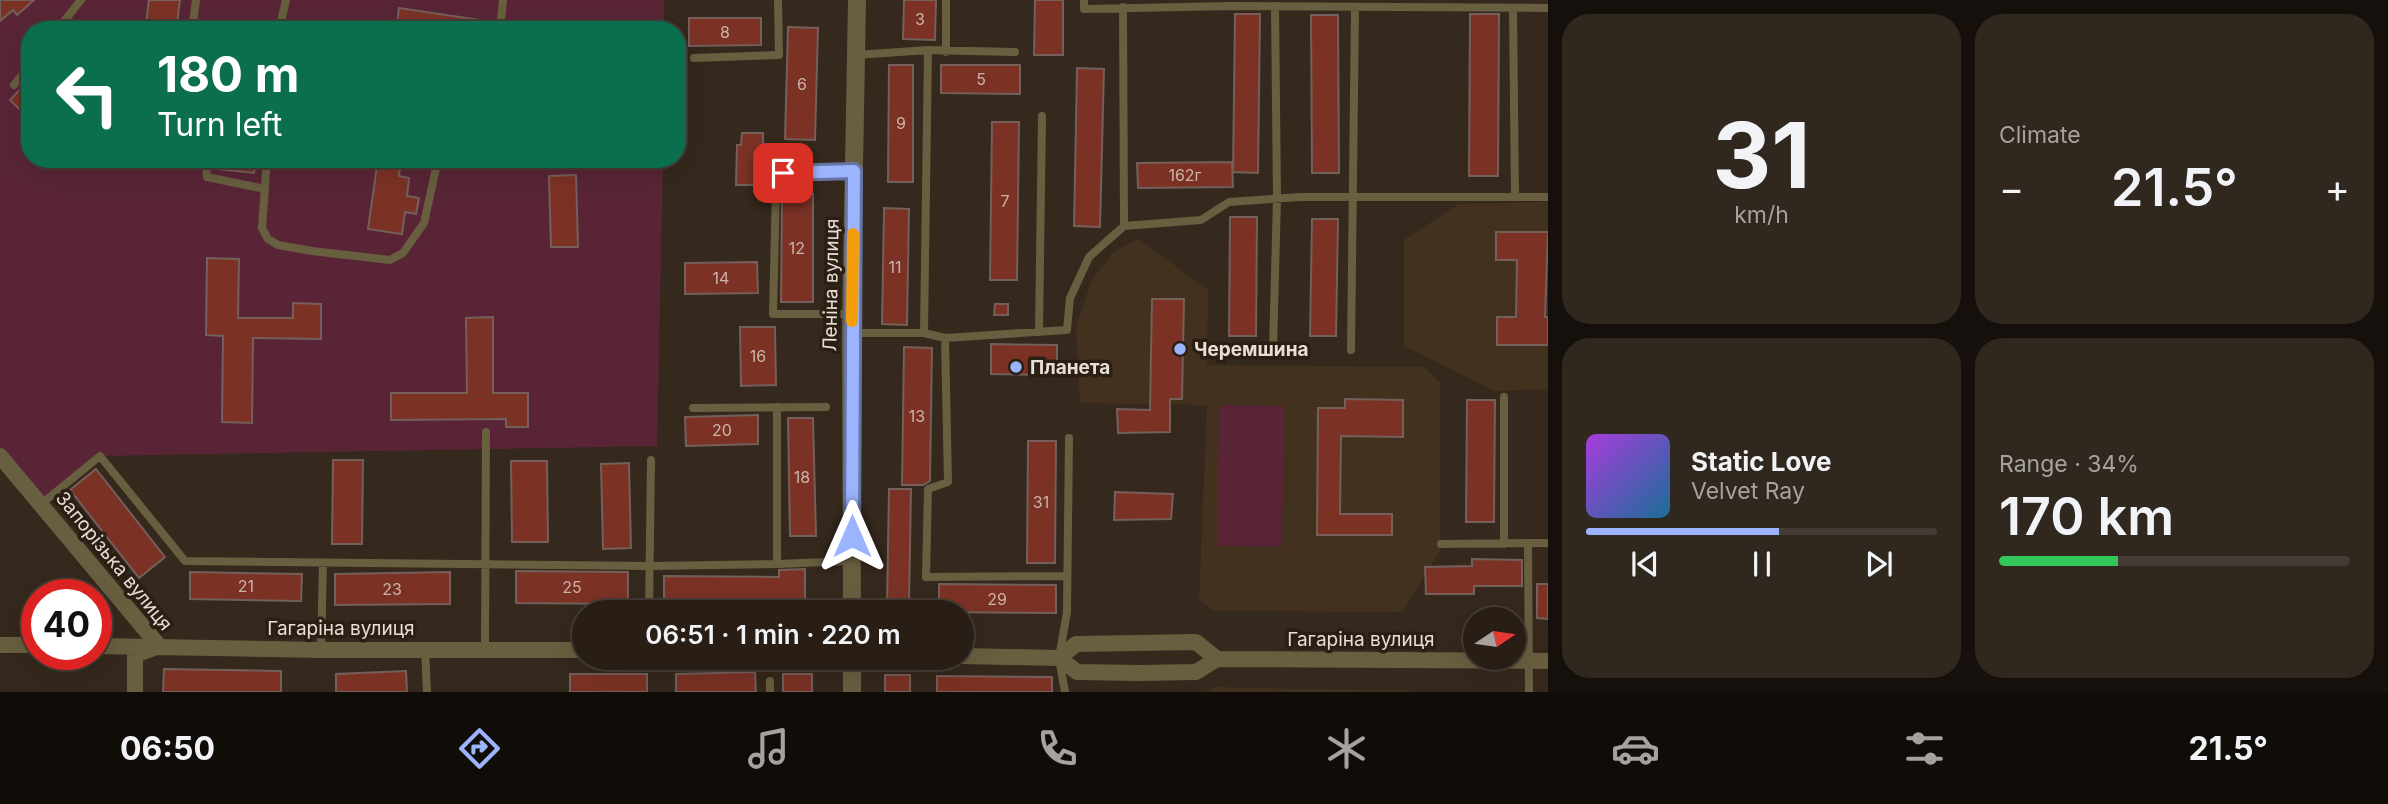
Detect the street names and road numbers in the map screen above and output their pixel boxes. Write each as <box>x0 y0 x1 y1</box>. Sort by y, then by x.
street label: Леніна вулиця <box>818 218 844 352</box>
street label: Запорізька вулиця <box>51 487 177 635</box>
street label: Гагаріна вулиця <box>267 617 415 640</box>
street label: Гагаріна вулиця <box>1287 628 1435 651</box>

